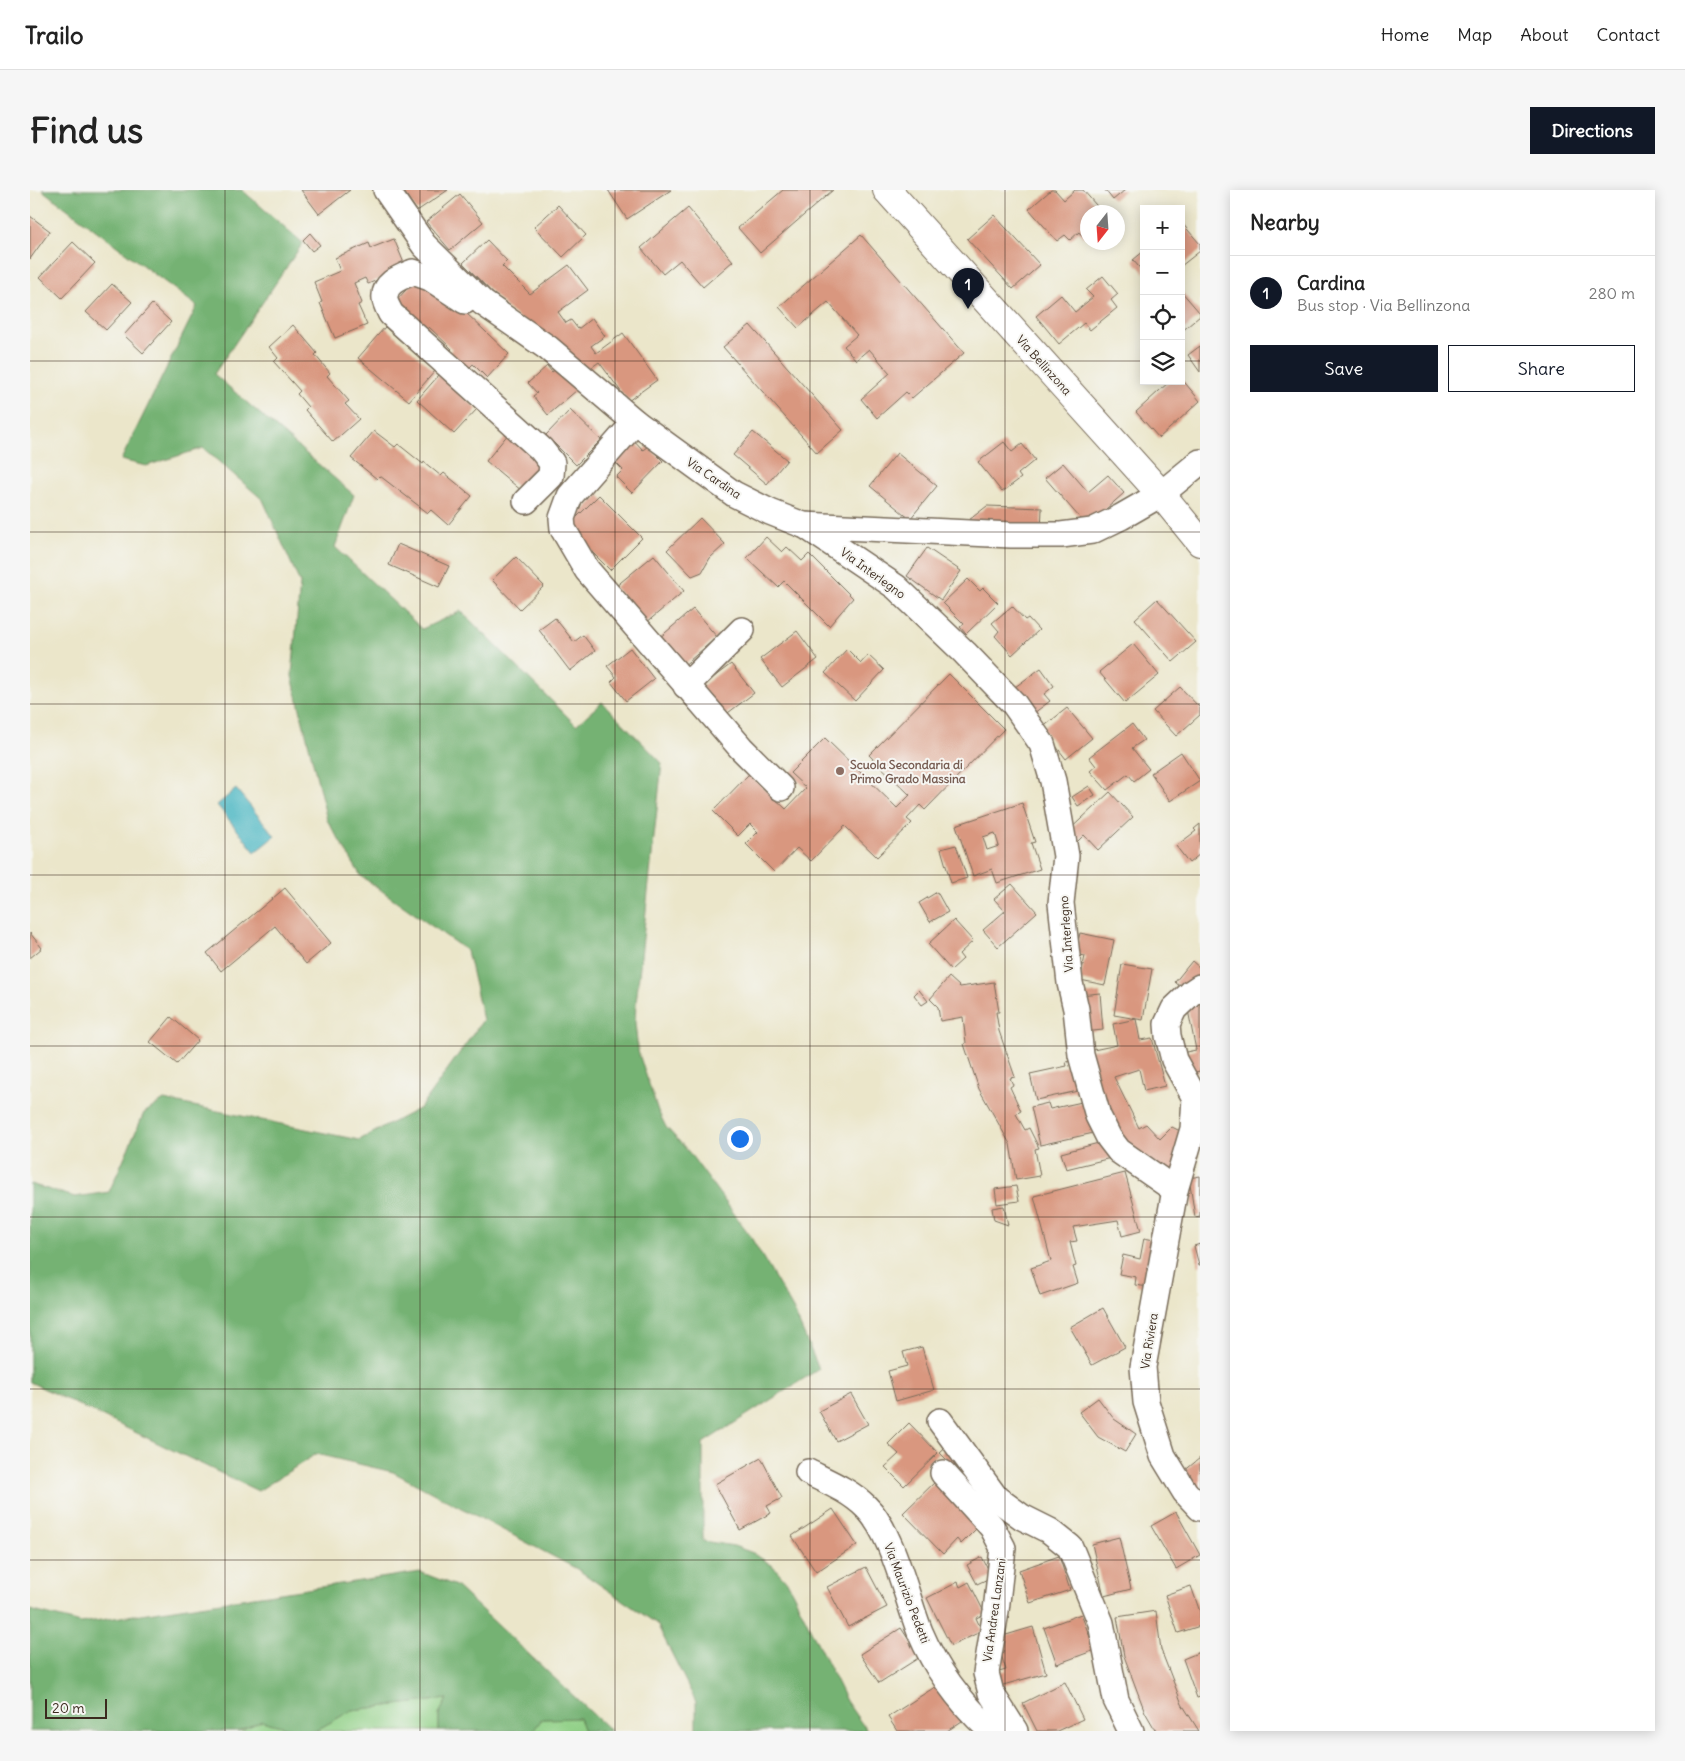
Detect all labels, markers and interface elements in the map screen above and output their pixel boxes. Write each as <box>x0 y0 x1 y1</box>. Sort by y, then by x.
text: Trailo <box>25 20 83 50</box>
text: Home <box>1381 23 1429 46</box>
text: Map <box>1457 23 1492 46</box>
text: About <box>1520 23 1568 46</box>
text: Contact <box>1596 23 1660 46</box>
button: Directions <box>1530 107 1655 154</box>
text: Find us <box>30 108 143 152</box>
north arrow <box>1080 205 1125 250</box>
map controls <box>1140 205 1185 385</box>
button: + <box>1140 205 1185 250</box>
text: Nearby <box>1250 209 1320 236</box>
button: − <box>1140 250 1185 295</box>
pin: 1 <box>952 268 984 309</box>
text: Cardina <box>1297 271 1365 295</box>
text: 1 <box>1263 283 1269 303</box>
text: 280 m <box>1589 283 1635 303</box>
button: locate <box>1140 295 1185 340</box>
text: Bus stop · Via Bellinzona <box>1297 295 1470 315</box>
street label: Via Bellinzona <box>1013 332 1075 398</box>
button: layers <box>1140 340 1185 385</box>
button: Save <box>1250 345 1438 392</box>
button: Share <box>1448 345 1635 392</box>
street label: Via Cardina <box>684 454 744 502</box>
street label: Via Interlegno <box>838 544 909 602</box>
place label: Scuola Secondaria di Primo Grado Massina <box>850 757 966 786</box>
marker: Scuola Secondaria di Primo Grado Massina <box>834 765 846 777</box>
street label: Via Interlegno <box>1056 895 1076 973</box>
your location <box>727 1126 753 1152</box>
street label: Via Riviera <box>1137 1312 1161 1370</box>
street label: Via Maurizio Pedetti <box>881 1541 933 1645</box>
street label: Via Andrea Lanzani <box>979 1557 1009 1663</box>
scale bar <box>45 1696 108 1719</box>
text: 20 m <box>52 1699 85 1717</box>

